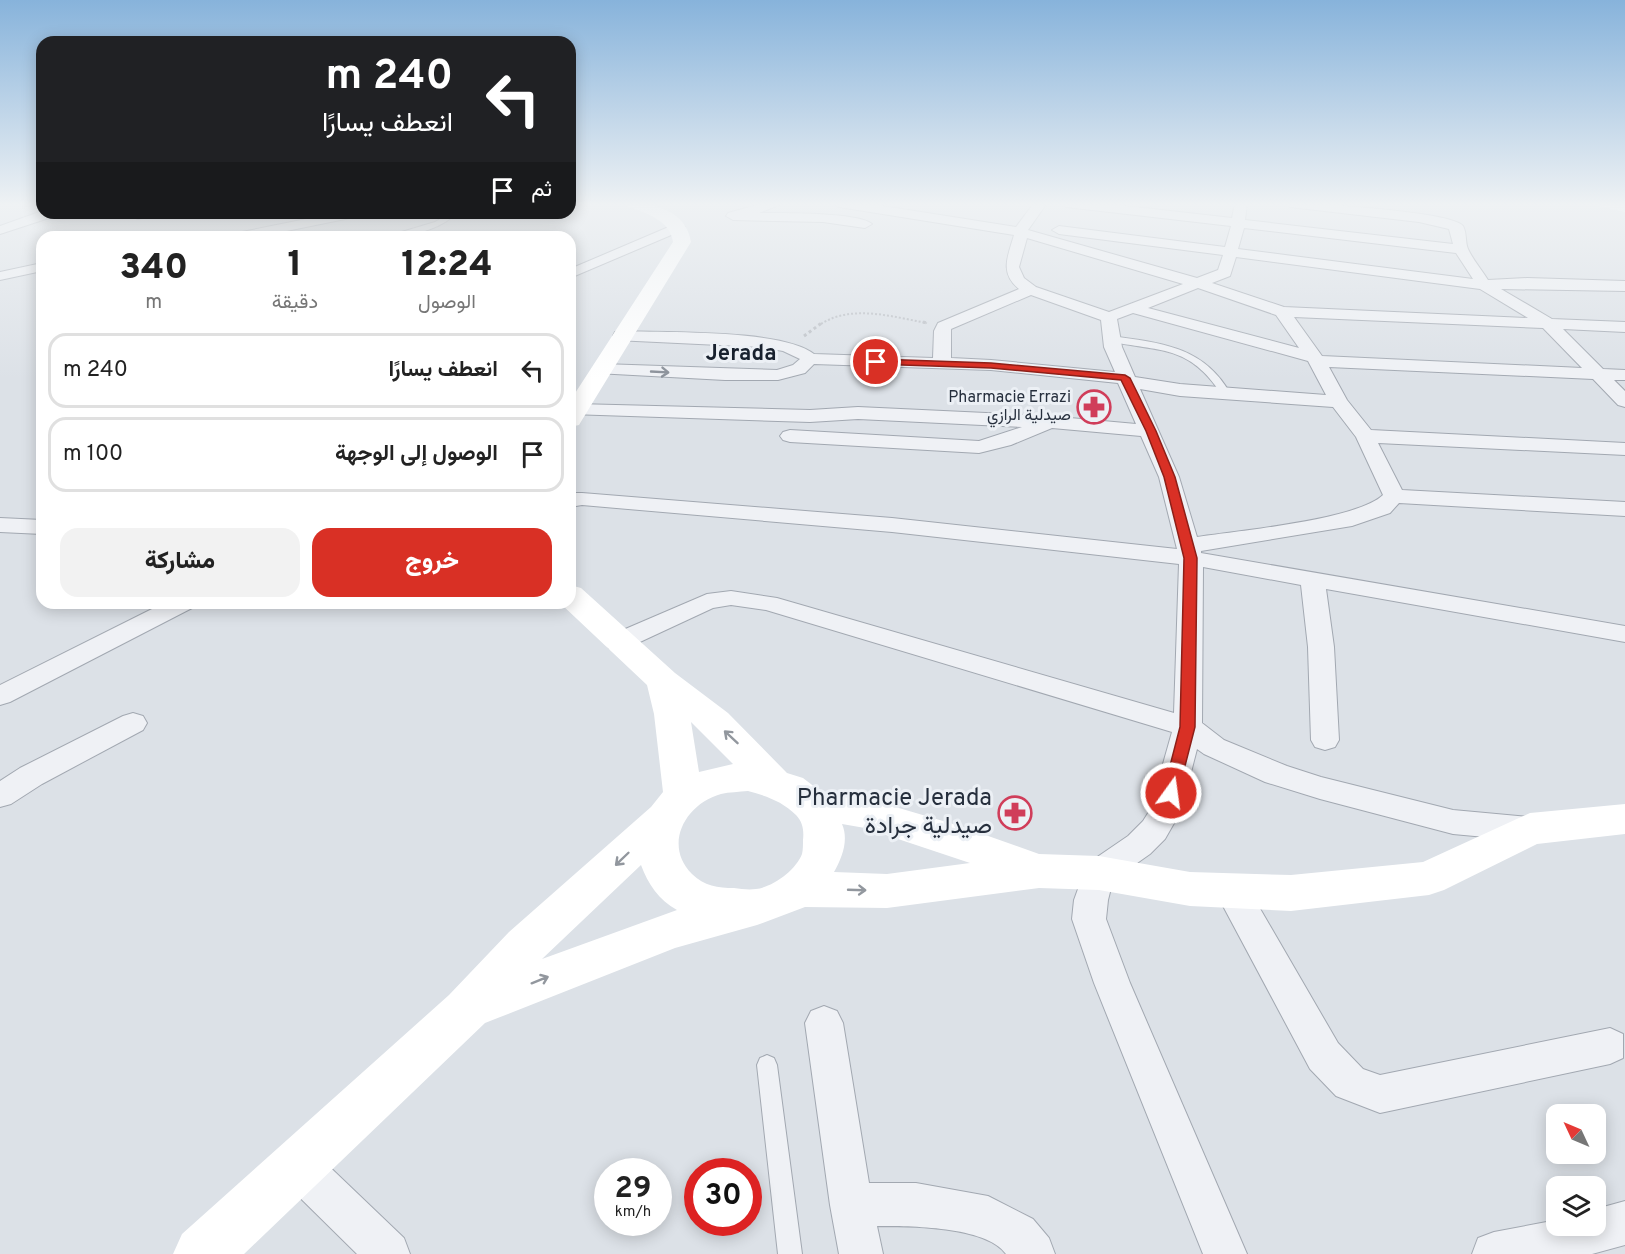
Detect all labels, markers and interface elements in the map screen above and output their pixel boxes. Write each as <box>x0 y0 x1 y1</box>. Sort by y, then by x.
text: 240 m <box>325 51 453 104</box>
icon: left <box>474 60 552 138</box>
text: انعطف يسارًا <box>322 107 453 141</box>
icon: arrive <box>486 174 519 207</box>
text: ثم <box>531 177 552 204</box>
text: 1 <box>287 243 302 289</box>
text: 12:24 <box>401 243 493 289</box>
text: 340 <box>119 246 188 292</box>
text: m <box>145 290 162 316</box>
text: دقيقة <box>272 290 318 316</box>
text: الوصول <box>418 290 476 316</box>
pin <box>850 336 901 387</box>
district label: Jerada <box>706 341 776 368</box>
icon: arrive <box>859 345 892 378</box>
icon: left <box>516 354 549 387</box>
text: 240 m <box>63 357 128 384</box>
text: انعطف يسارًا <box>388 357 498 384</box>
one-way arrow <box>649 366 669 377</box>
place label: Pharmacie Errazi صيدلية الرازي <box>948 388 1071 428</box>
pharmacy icon: Pharmacie Errazi صيدلية الرازي <box>1076 389 1112 425</box>
icon: arrive <box>516 438 549 471</box>
text: 100 m <box>63 441 123 468</box>
text: الوصول إلى الوجهة <box>335 441 498 468</box>
button: مشاركة <box>60 528 300 597</box>
button: خروج <box>312 528 552 597</box>
one-way arrow <box>724 731 739 745</box>
position arrow <box>1139 761 1203 825</box>
place label: Pharmacie Jerada صيدلية جرادة <box>797 784 992 842</box>
pharmacy icon: Pharmacie Jerada صيدلية جرادة <box>997 795 1033 831</box>
one-way arrow <box>614 851 629 866</box>
one-way arrow <box>846 885 866 896</box>
one-way arrow <box>530 974 549 985</box>
north arrow <box>1546 1104 1606 1164</box>
map controls <box>1546 1104 1606 1236</box>
speed limit sign: 30 <box>684 1158 762 1236</box>
text: 29 <box>615 1171 651 1208</box>
button: layers <box>1546 1176 1606 1236</box>
text: km/h <box>615 1203 651 1222</box>

